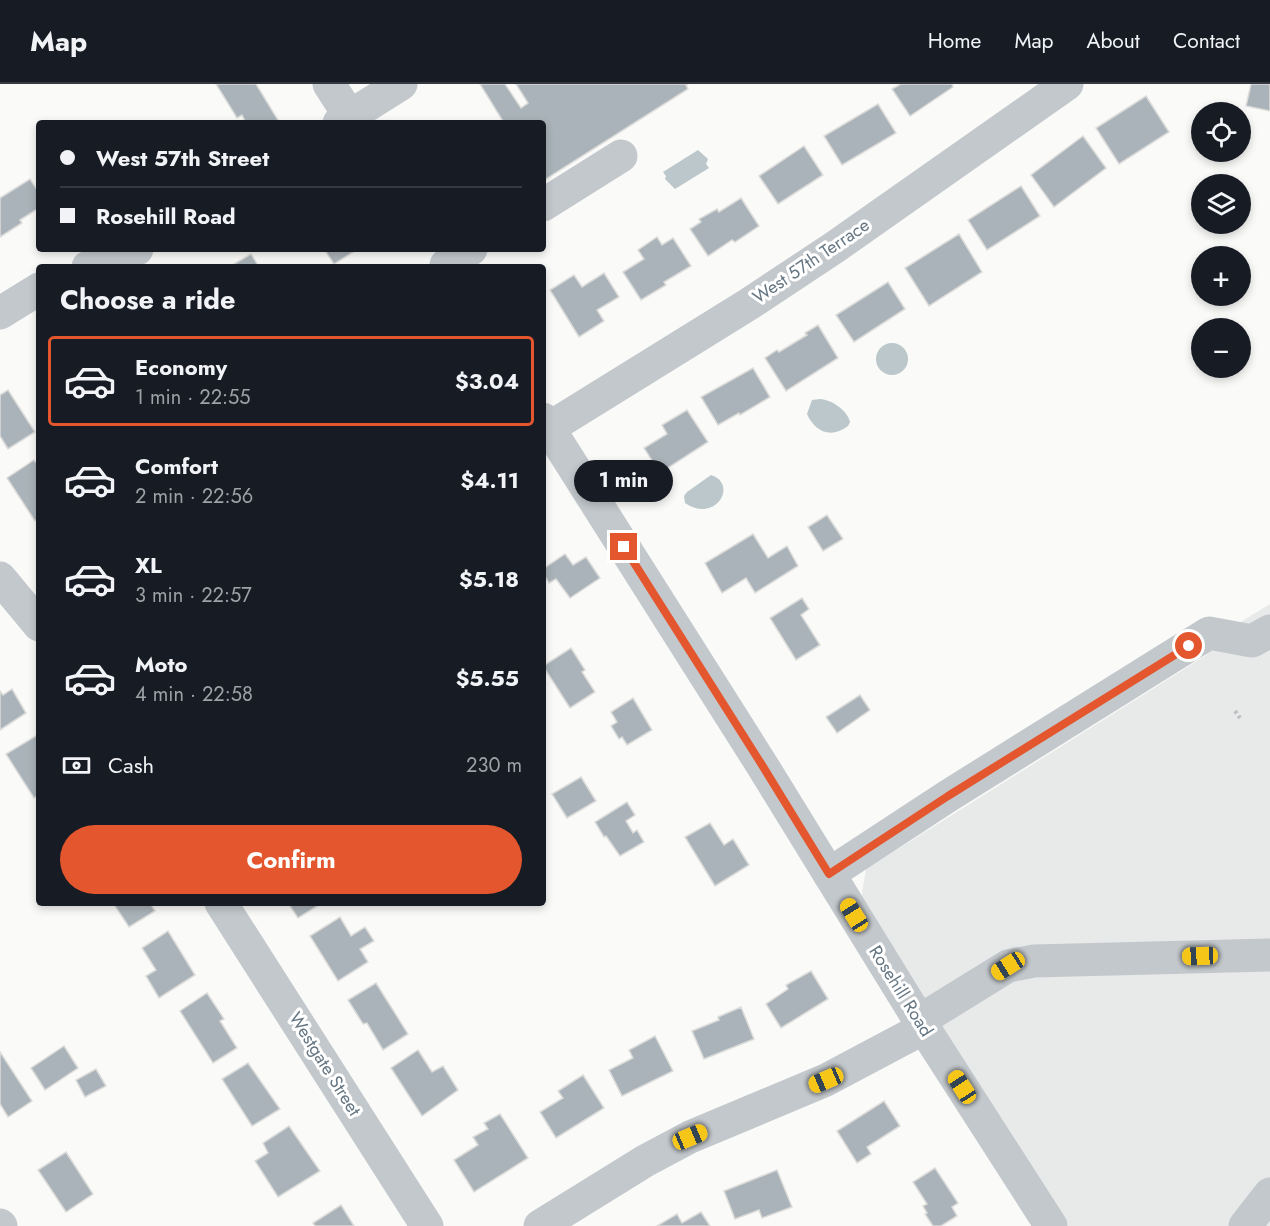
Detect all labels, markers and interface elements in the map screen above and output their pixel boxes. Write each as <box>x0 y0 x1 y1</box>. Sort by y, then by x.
text: Map <box>30 21 87 62</box>
text: Home <box>928 26 981 56</box>
text: Map <box>1014 26 1054 56</box>
text: About <box>1087 26 1140 56</box>
text: Contact <box>1173 26 1240 56</box>
map controls <box>1191 102 1251 378</box>
button: locate <box>1191 102 1251 162</box>
text: West 57th Street <box>96 142 269 174</box>
button: layers <box>1191 174 1251 234</box>
text: Rosehill Road <box>96 200 236 232</box>
street label: West 57th Terrace <box>747 212 875 310</box>
button: + <box>1191 246 1251 306</box>
text: Choose a ride <box>60 280 235 319</box>
button: − <box>1191 318 1251 378</box>
text: Economy <box>135 351 227 383</box>
icon: car <box>63 354 117 408</box>
text: $3.04 <box>455 365 519 397</box>
text: 1 min · 22:55 <box>135 383 251 412</box>
text: Comfort <box>135 450 218 482</box>
icon: car <box>63 453 117 507</box>
callout: 1 min <box>574 460 674 502</box>
text: $4.11 <box>460 464 519 496</box>
text: 1 min <box>599 466 648 495</box>
text: 2 min · 22:56 <box>135 482 253 511</box>
route end <box>610 533 637 560</box>
text: XL <box>135 549 162 581</box>
icon: car <box>63 552 117 606</box>
text: $5.18 <box>459 563 519 595</box>
text: 3 min · 22:57 <box>135 581 252 610</box>
route start <box>1175 632 1202 659</box>
text: Moto <box>135 648 188 680</box>
icon: car <box>63 651 117 705</box>
text: $5.55 <box>456 662 519 694</box>
text: 4 min · 22:58 <box>135 680 253 709</box>
icon: cash <box>60 749 93 782</box>
text: Cash <box>108 749 154 781</box>
text: 230 m <box>466 751 522 780</box>
button: Confirm <box>60 825 522 894</box>
car <box>837 895 871 935</box>
street label: Rosehill Road <box>863 940 939 1042</box>
car <box>1182 946 1218 966</box>
car <box>988 949 1028 983</box>
street label: Westgate Street <box>283 1007 368 1122</box>
car <box>806 1065 846 1095</box>
car <box>945 1067 979 1107</box>
car <box>670 1122 710 1152</box>

